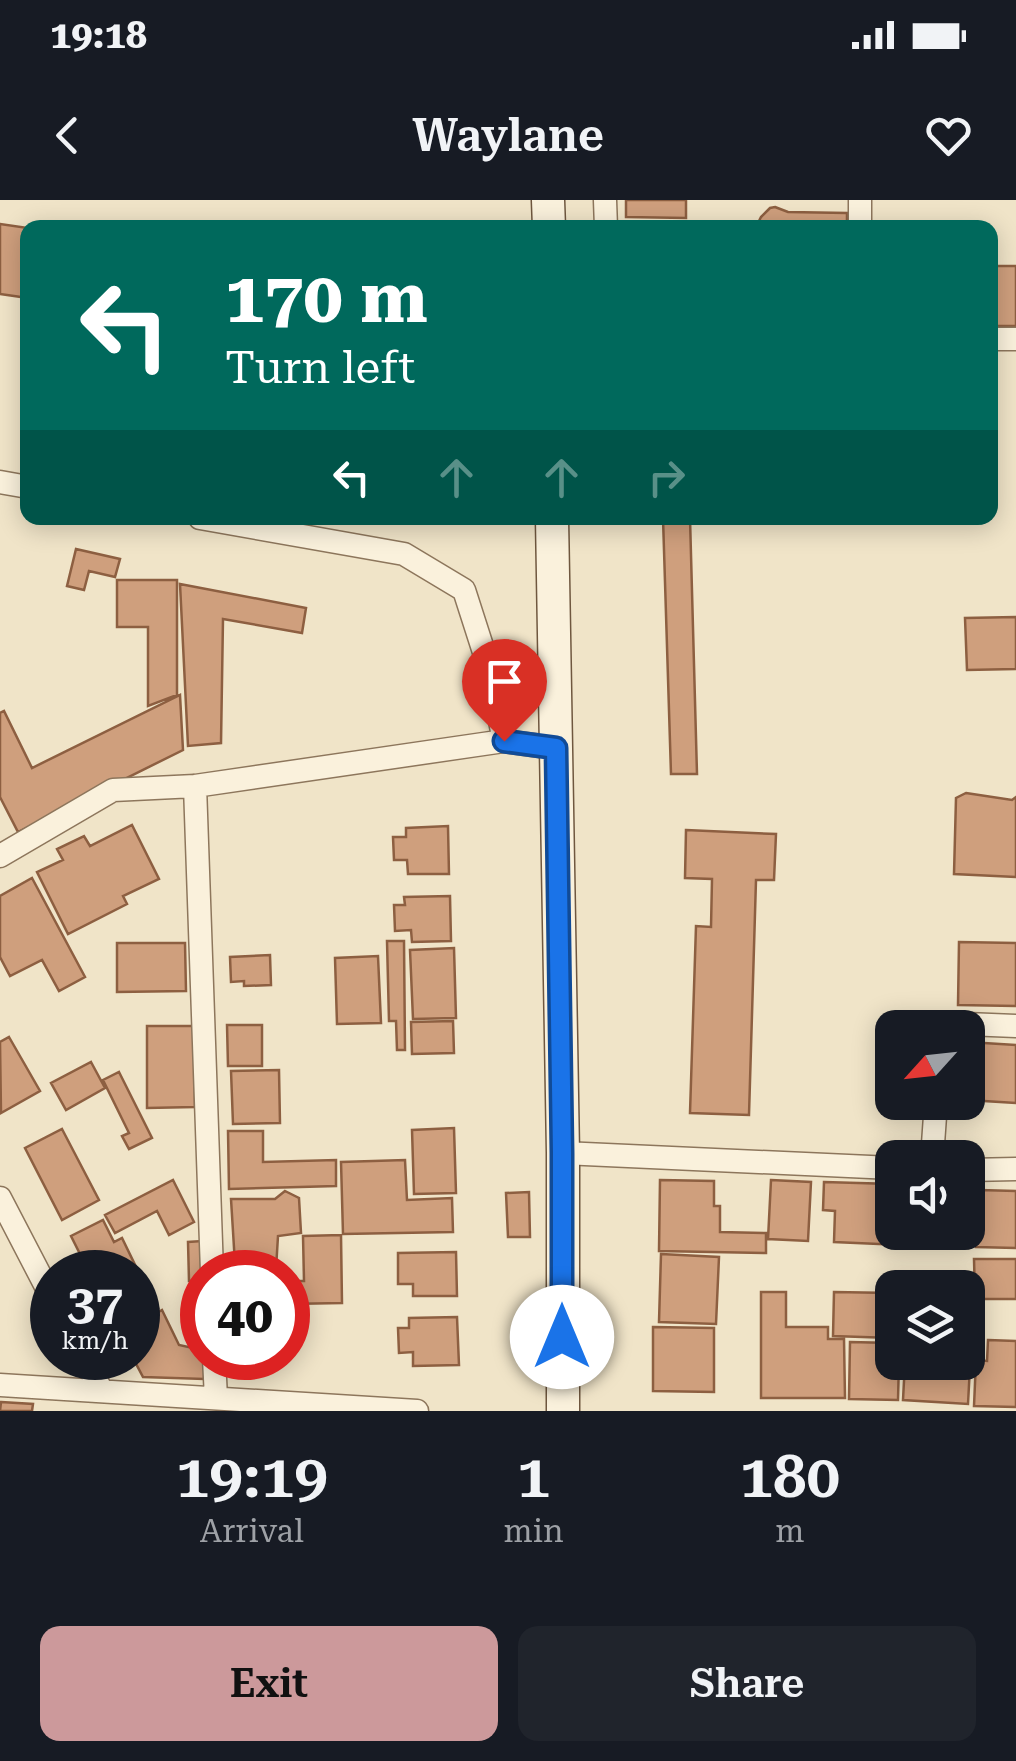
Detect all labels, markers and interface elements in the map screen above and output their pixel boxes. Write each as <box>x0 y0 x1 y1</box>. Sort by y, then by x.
text: 19:18 <box>50 13 147 57</box>
icon: back <box>40 108 95 163</box>
icon: heart <box>921 108 976 163</box>
text: Waylane <box>412 109 604 162</box>
text: 170 m <box>225 257 428 339</box>
icon: left <box>60 260 190 390</box>
text: Turn left <box>225 341 415 394</box>
icon: left <box>324 450 379 505</box>
icon: ahead <box>429 450 484 505</box>
icon: ahead <box>534 450 589 505</box>
icon: right <box>639 450 694 505</box>
pin <box>462 639 547 742</box>
icon: arrive <box>477 654 532 709</box>
north arrow <box>875 1010 985 1120</box>
map controls <box>875 1010 985 1380</box>
button: sound <box>875 1140 985 1250</box>
speed limit sign: 40 <box>180 1250 310 1380</box>
button: layers <box>875 1270 985 1380</box>
text: 37 <box>67 1274 123 1332</box>
position arrow <box>510 1285 614 1389</box>
text: km/h <box>62 1326 128 1355</box>
text: 19:19 <box>176 1441 328 1512</box>
text: 1 <box>517 1441 550 1512</box>
text: 180 <box>739 1441 840 1512</box>
text: Arrival <box>200 1512 304 1550</box>
text: min <box>504 1512 564 1550</box>
text: m <box>775 1512 804 1550</box>
button: Exit <box>40 1626 498 1741</box>
button: Share <box>518 1626 976 1741</box>

